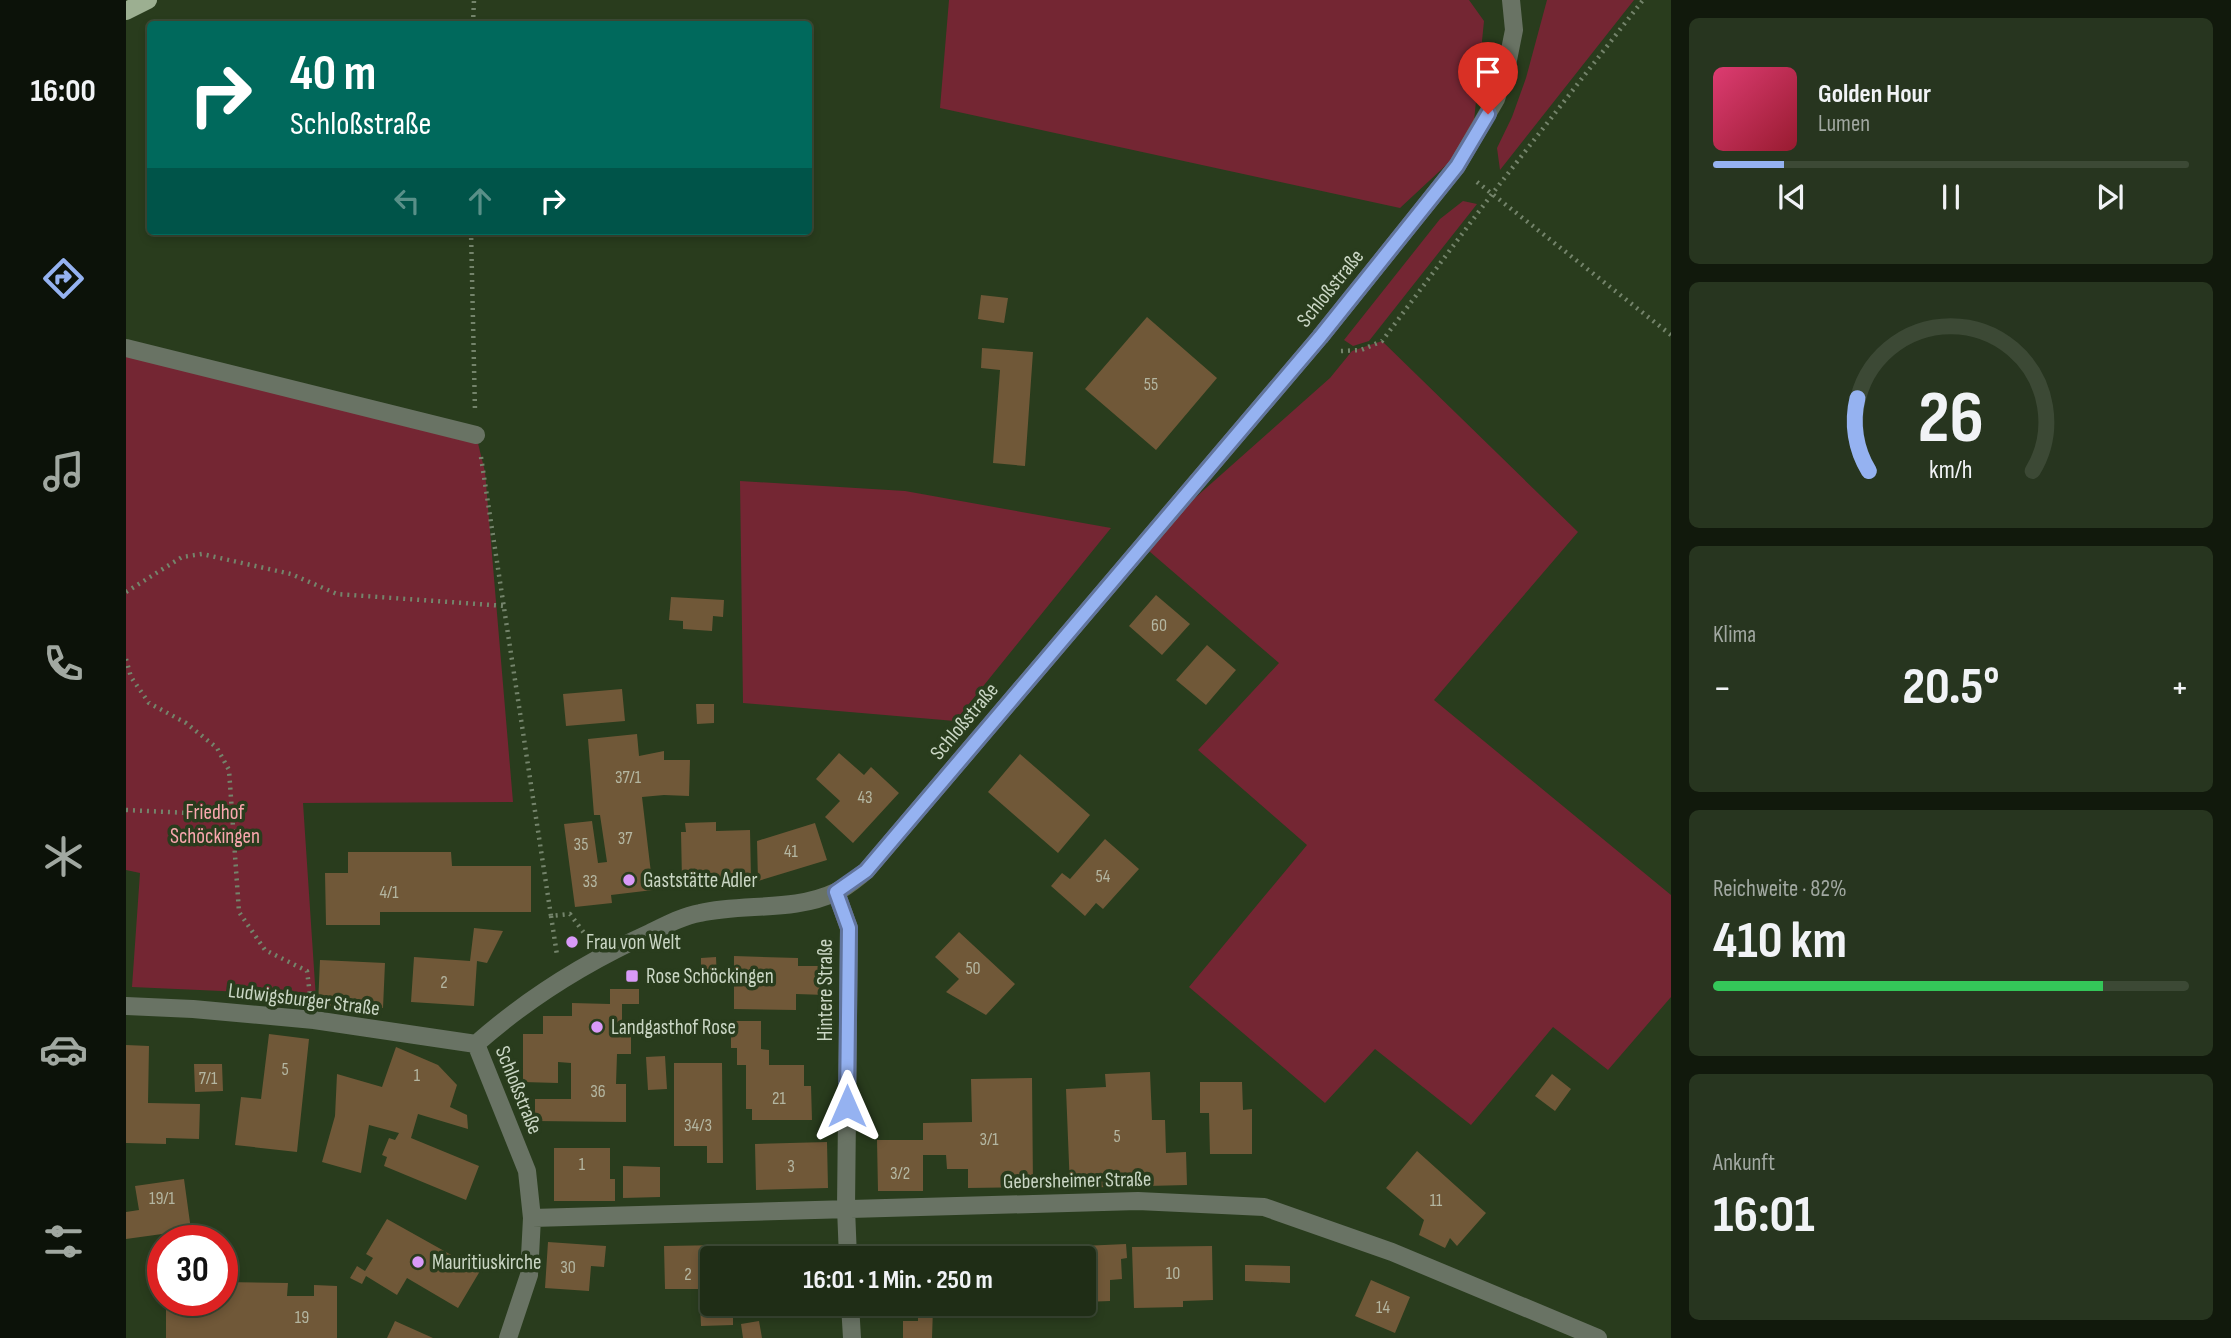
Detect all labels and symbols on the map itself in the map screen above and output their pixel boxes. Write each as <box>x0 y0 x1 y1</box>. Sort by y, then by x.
pin <box>1458 42 1518 114</box>
street label: Schloßstraße <box>1291 244 1369 332</box>
house number: 55 <box>1144 374 1158 395</box>
house number: 60 <box>1151 615 1167 636</box>
street label: Schloßstraße <box>925 678 1004 765</box>
house number: 37/1 <box>615 767 642 788</box>
house number: 43 <box>857 787 873 808</box>
park label: Friedhof Schöckingen <box>170 800 260 849</box>
house number: 37 <box>618 828 633 849</box>
house number: 35 <box>574 834 588 855</box>
house number: 41 <box>784 841 799 862</box>
house number: 54 <box>1096 866 1111 887</box>
place label: Gaststätte Adler <box>643 868 757 893</box>
house number: 33 <box>582 871 598 892</box>
marker: Gaststätte Adler <box>621 872 637 888</box>
house number: 4/1 <box>379 882 399 903</box>
place label: Frau von Welt <box>586 930 681 955</box>
marker: Frau von Welt <box>564 934 580 950</box>
street label: Hintere Straße <box>813 939 838 1041</box>
house number: 50 <box>965 958 981 979</box>
place label: Rose Schöckingen <box>646 964 774 989</box>
marker: Rose Schöckingen <box>624 968 640 984</box>
house number: 2 <box>440 972 448 993</box>
street label: Ludwigsburger Straße <box>227 978 381 1021</box>
place label: Landgasthof Rose <box>611 1015 736 1040</box>
marker: Landgasthof Rose <box>589 1019 605 1035</box>
street label: Schloßstraße <box>490 1042 548 1138</box>
house number: 5 <box>281 1059 289 1080</box>
house number: 1 <box>414 1065 421 1086</box>
house number: 7/1 <box>199 1068 218 1089</box>
position arrow <box>810 1069 884 1143</box>
house number: 36 <box>590 1081 606 1102</box>
house number: 21 <box>772 1088 787 1109</box>
house number: 34/3 <box>684 1115 712 1136</box>
house number: 5 <box>1113 1126 1121 1147</box>
house number: 3/1 <box>979 1129 999 1150</box>
house number: 1 <box>579 1154 586 1175</box>
house number: 3 <box>787 1156 795 1177</box>
house number: 3/2 <box>890 1163 910 1184</box>
street label: Gebersheimer Straße <box>1003 1167 1151 1194</box>
house number: 19/1 <box>149 1188 176 1209</box>
house number: 11 <box>1430 1190 1443 1211</box>
speed limit sign: 30 <box>147 1225 238 1316</box>
place label: Mauritiuskirche <box>432 1250 541 1275</box>
marker: Mauritiuskirche <box>410 1254 426 1270</box>
house number: 30 <box>560 1257 576 1278</box>
house number: 10 <box>1166 1263 1180 1284</box>
house number: 2 <box>684 1264 692 1285</box>
house number: 14 <box>1376 1297 1390 1318</box>
house number: 19 <box>295 1307 309 1328</box>

